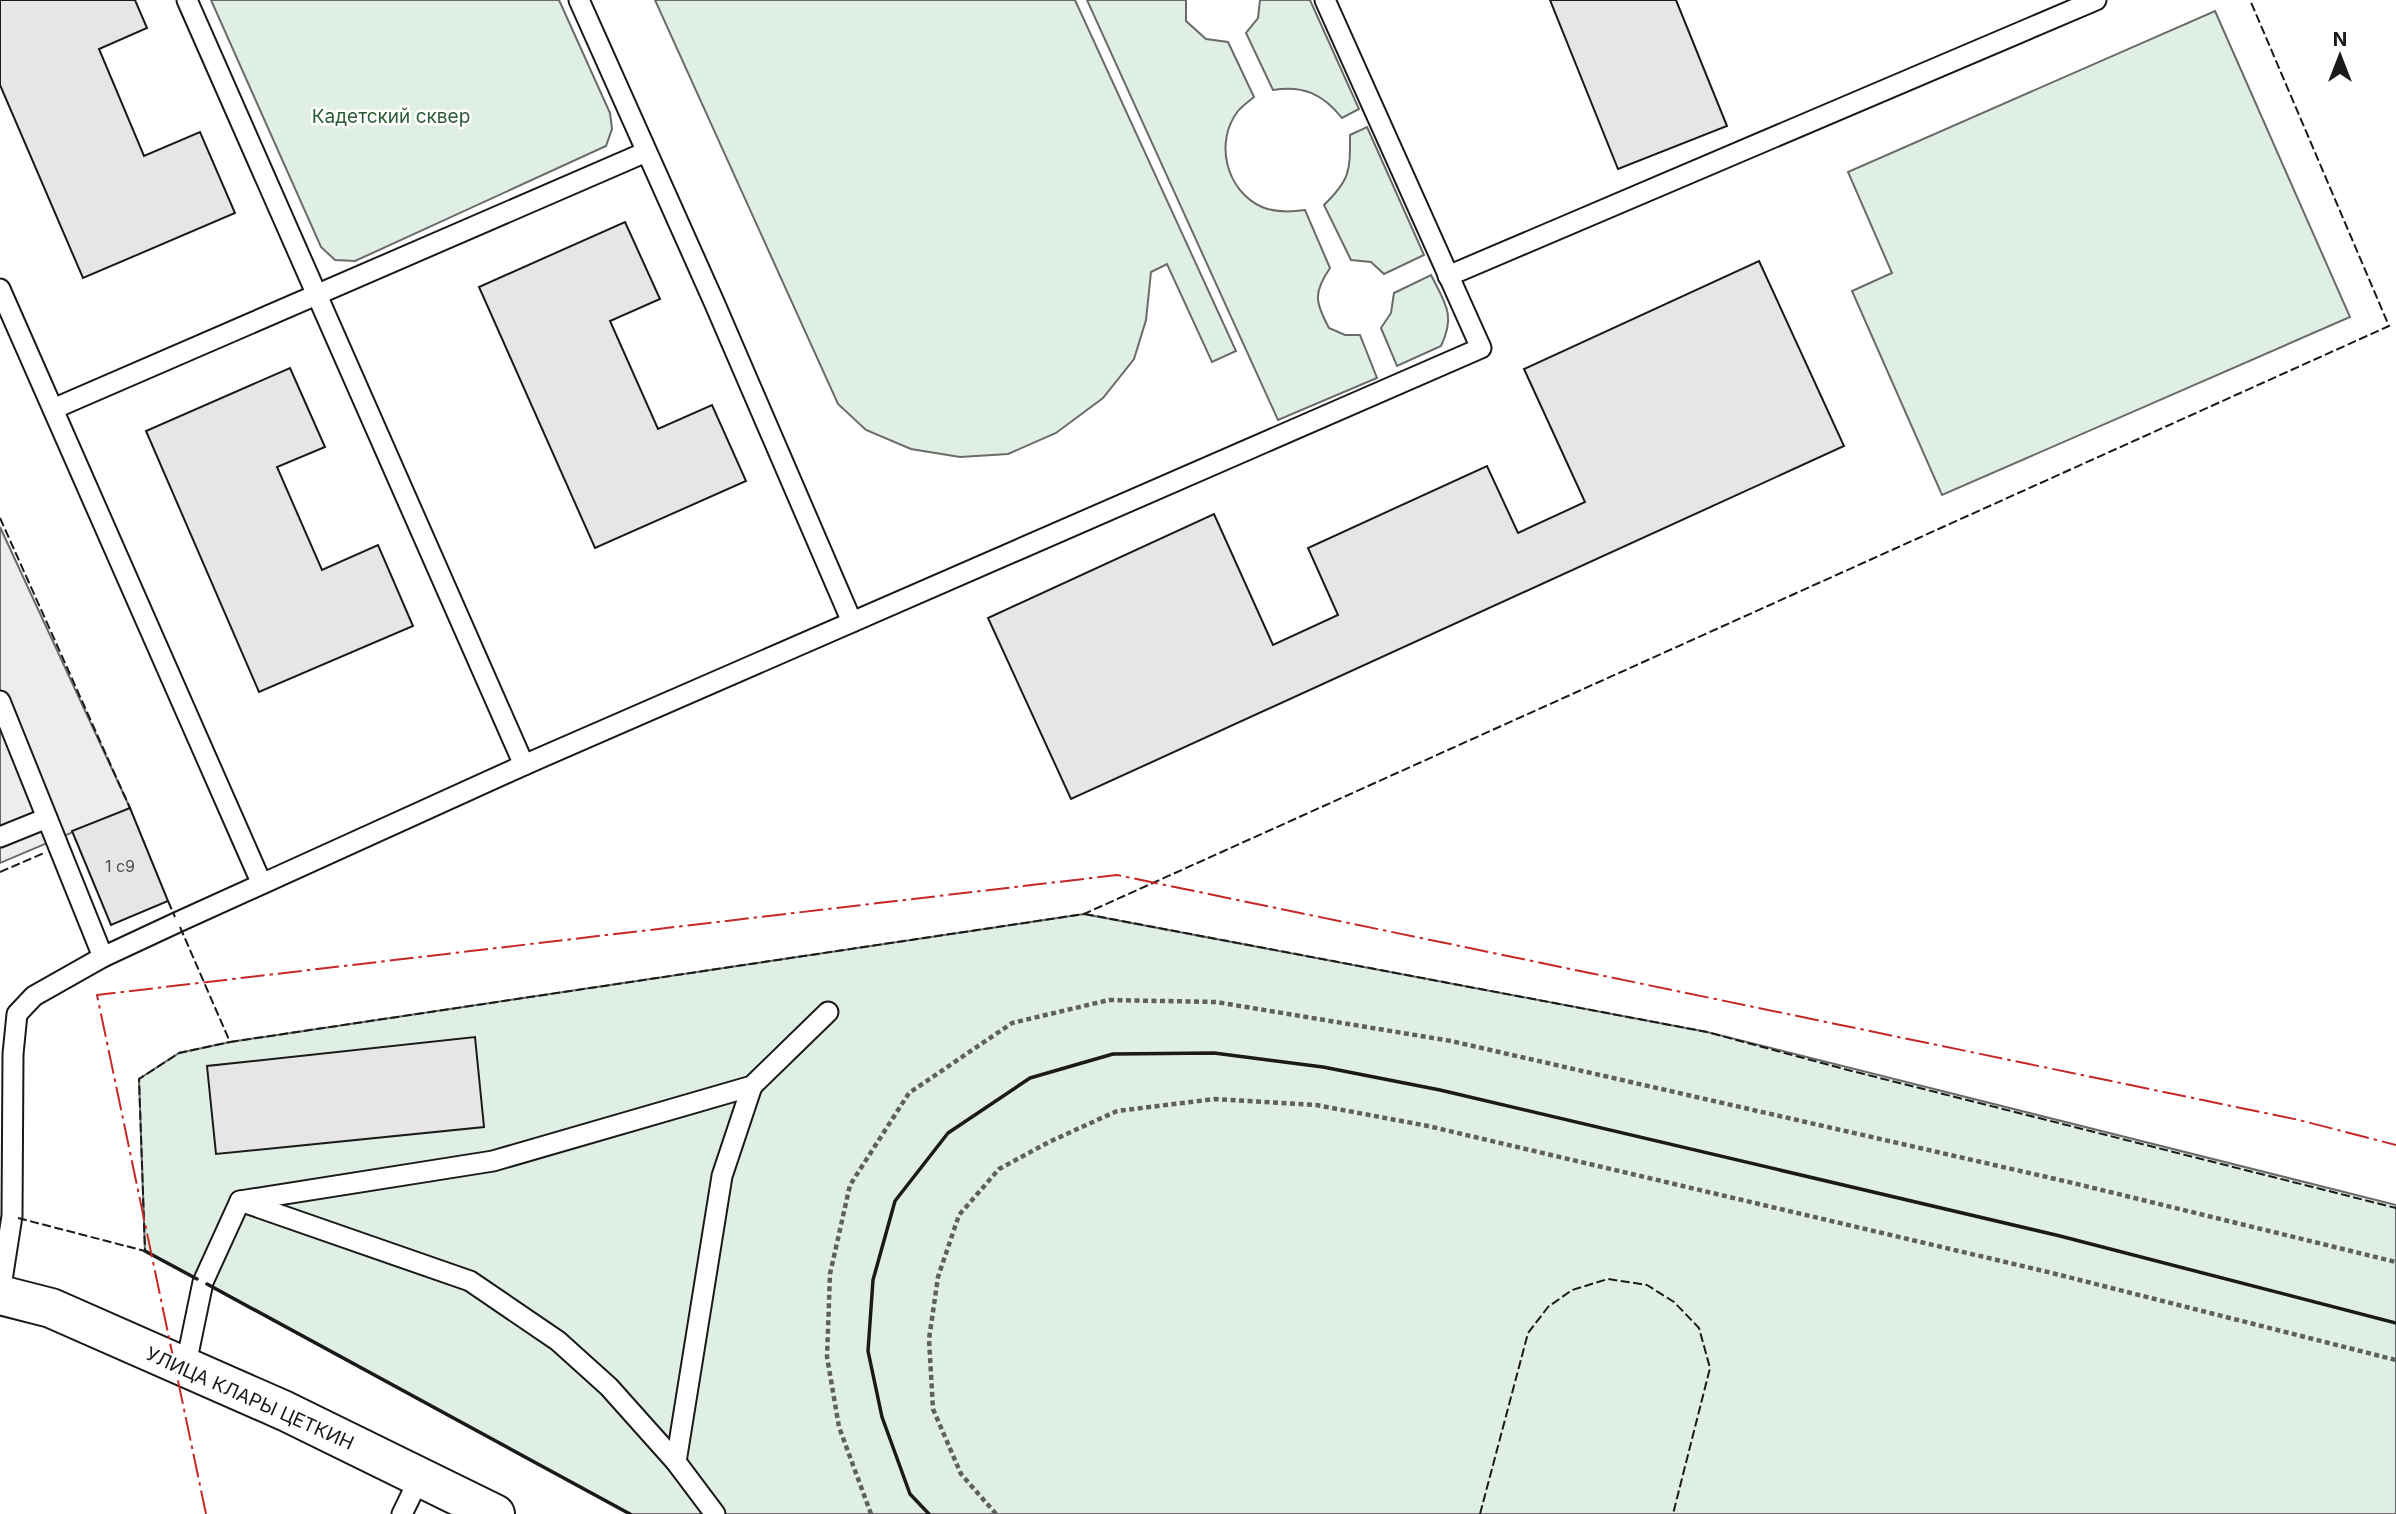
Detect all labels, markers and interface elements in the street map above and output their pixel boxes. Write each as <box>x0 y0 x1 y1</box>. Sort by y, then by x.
north arrow <box>2305 21 2375 91</box>
text: N <box>2333 28 2347 51</box>
park label: Кадетский сквер <box>312 105 470 128</box>
house number: 1 с9 <box>105 856 135 876</box>
street label: УЛИЦА КЛАРЫ ЦЕТКИН <box>142 1342 357 1455</box>

